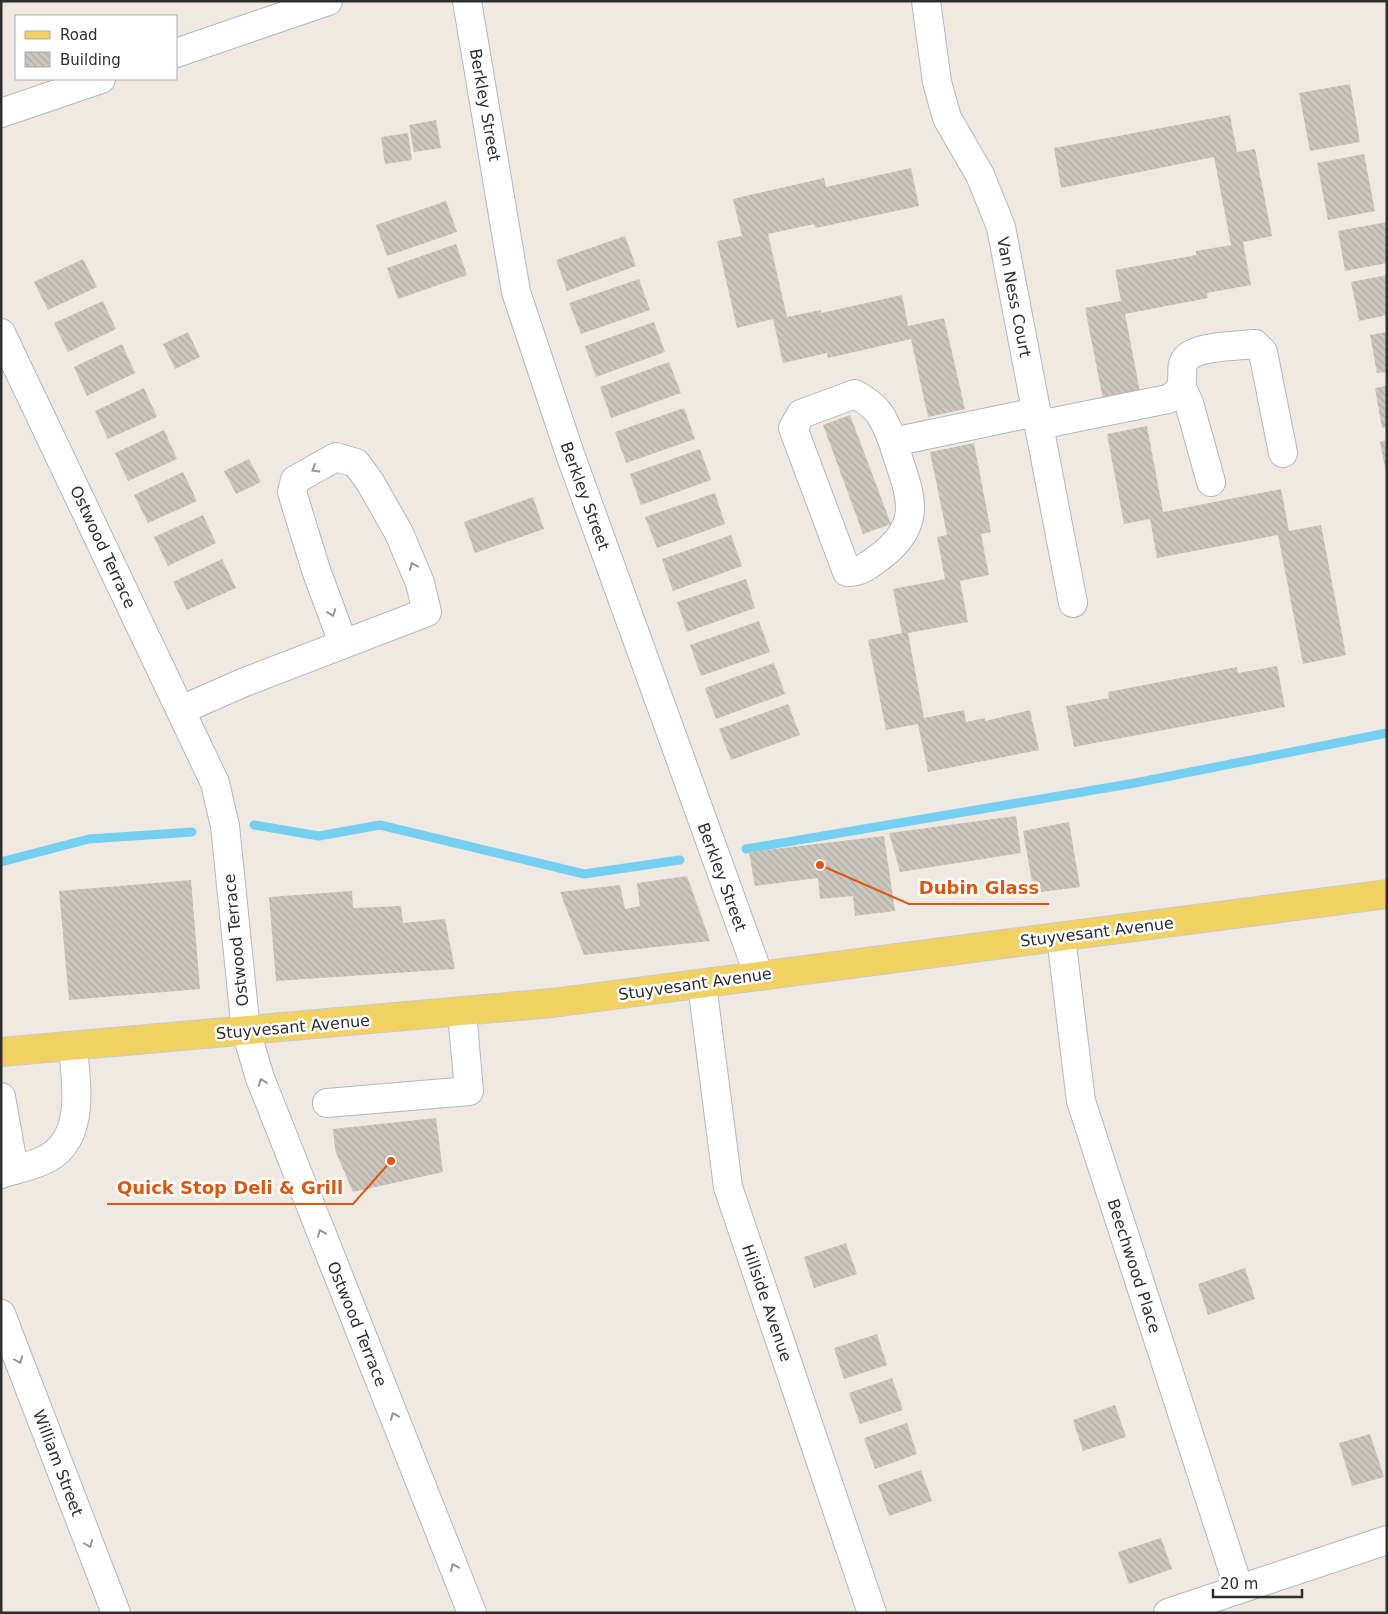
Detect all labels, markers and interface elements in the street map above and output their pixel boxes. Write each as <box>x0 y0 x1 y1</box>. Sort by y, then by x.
legend <box>15 15 178 80</box>
text: Road <box>60 26 98 44</box>
street label: Berkley Street <box>466 47 504 163</box>
text: Building <box>60 51 121 69</box>
street label: Van Ness Court <box>993 235 1035 359</box>
street label: Berkley Street <box>557 439 613 553</box>
one-way arrow <box>311 462 320 472</box>
street label: Ostwood Terrace <box>66 483 140 611</box>
one-way arrow <box>408 562 419 571</box>
one-way arrow <box>326 608 336 617</box>
street label: Berkley Street <box>694 820 750 934</box>
callout: Dubin Glass <box>909 871 1049 904</box>
street label: Ostwood Terrace <box>220 873 252 1007</box>
text: Dubin Glass <box>919 877 1039 898</box>
street label: Stuyvesant Avenue <box>1019 913 1175 951</box>
street label: Stuyvesant Avenue <box>617 964 773 1004</box>
street label: Stuyvesant Avenue <box>215 1011 371 1043</box>
one-way arrow <box>258 1078 268 1086</box>
callout: Quick Stop Deli & Grill <box>107 1171 353 1204</box>
text: Quick Stop Deli & Grill <box>117 1177 343 1198</box>
street label: Beechwood Place <box>1103 1196 1165 1336</box>
one-way arrow <box>317 1229 328 1238</box>
street label: Hillside Avenue <box>738 1242 796 1364</box>
street label: Ostwood Terrace <box>323 1259 391 1389</box>
one-way arrow <box>13 1355 23 1363</box>
street label: William Street <box>29 1407 87 1519</box>
one-way arrow <box>390 1413 400 1421</box>
one-way arrow <box>83 1539 93 1548</box>
one-way arrow <box>450 1564 460 1572</box>
scale bar <box>1213 1566 1302 1598</box>
text: 20 m <box>1220 1575 1258 1593</box>

